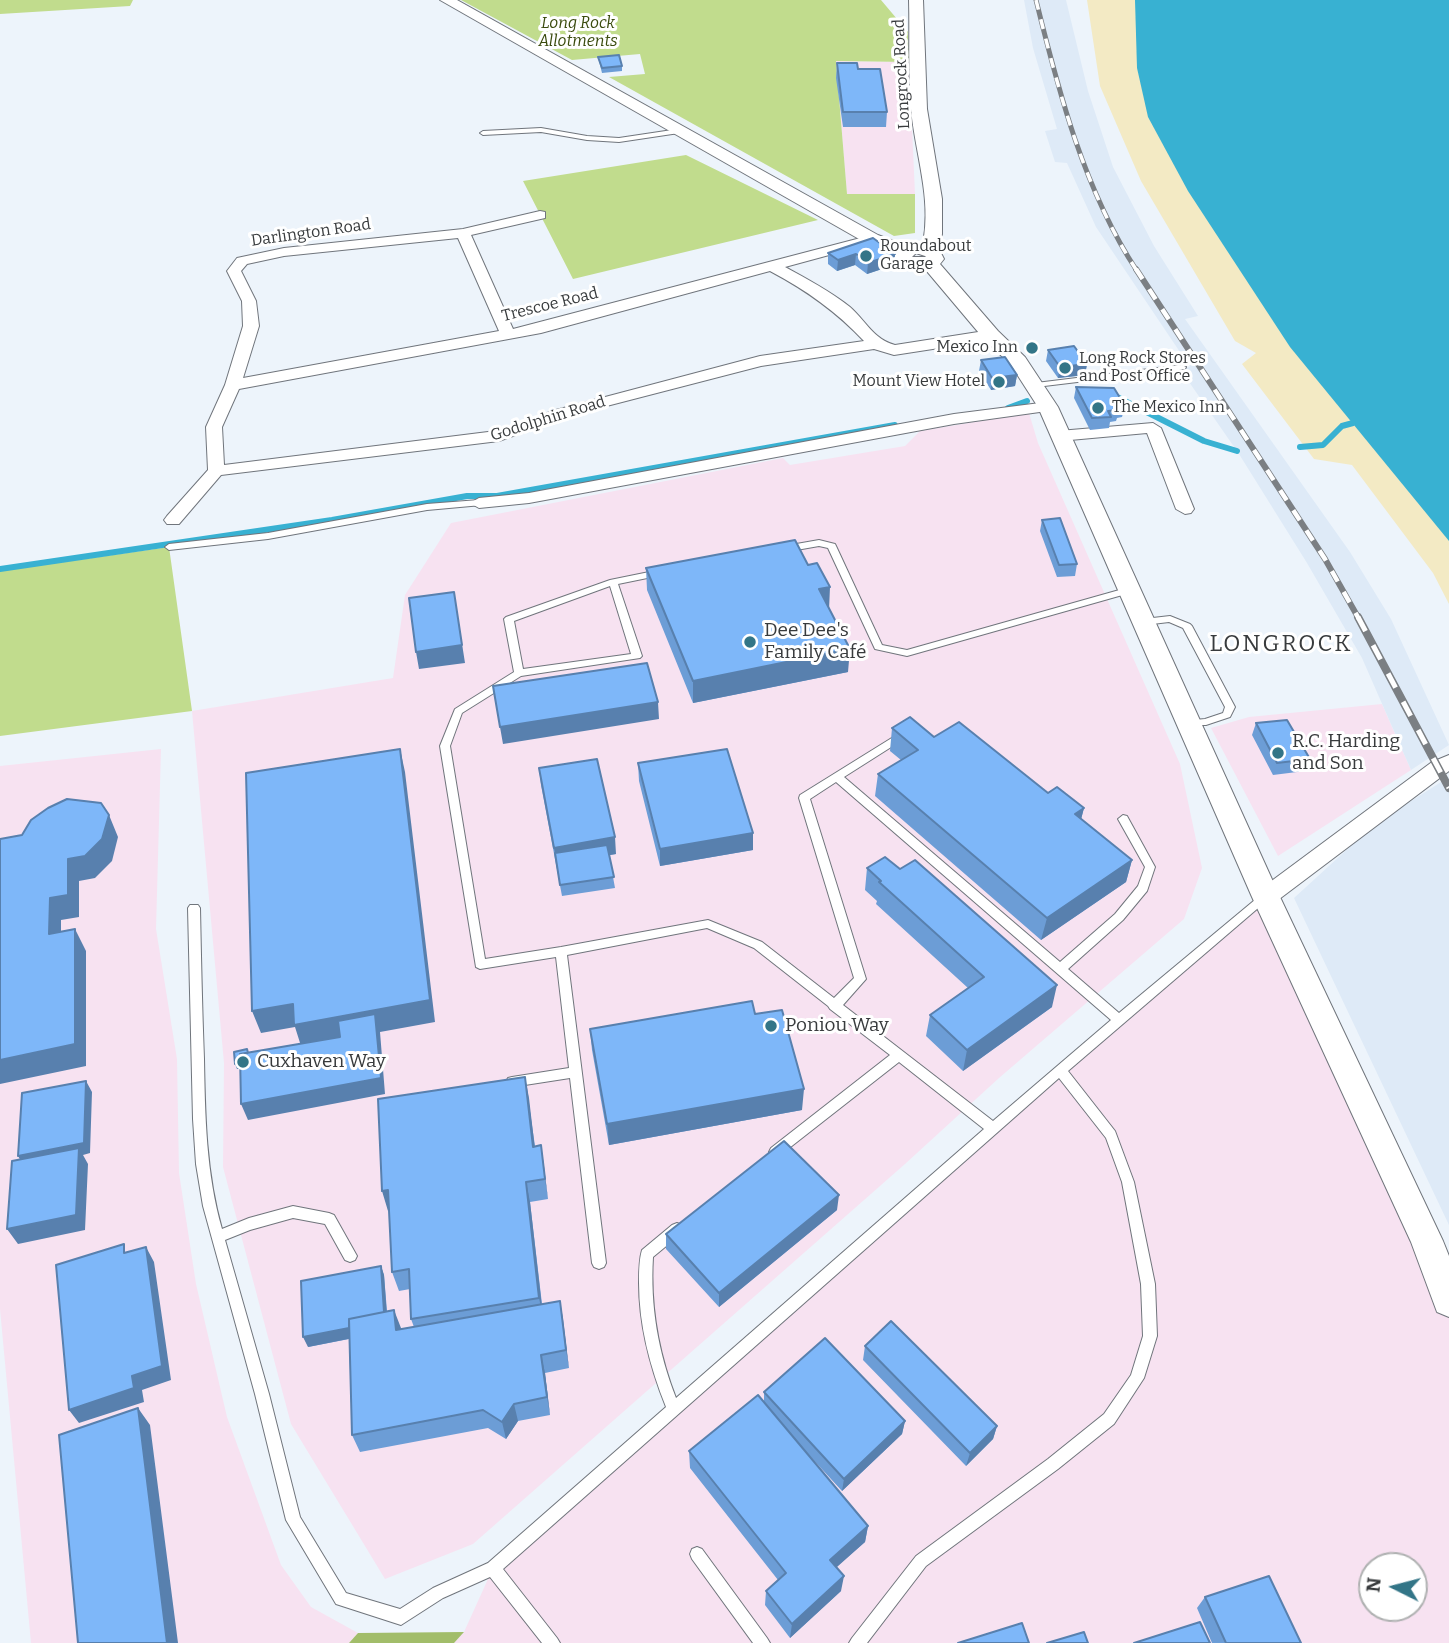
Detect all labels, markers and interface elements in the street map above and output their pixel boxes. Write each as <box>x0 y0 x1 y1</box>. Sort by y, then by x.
park label: Long Rock Allotments <box>538 14 618 52</box>
street label: Longrock Road <box>890 18 914 130</box>
street label: Darlington Road <box>250 215 372 251</box>
place label: Roundabout Garage <box>880 237 972 275</box>
marker: Roundabout Garage <box>858 248 874 264</box>
street label: Trescoe Road <box>500 284 600 326</box>
place label: Mexico Inn <box>936 338 1018 358</box>
marker: Mexico Inn <box>1024 340 1040 356</box>
place label: Long Rock Stores and Post Office <box>1079 349 1206 387</box>
marker: Long Rock Stores and Post Office <box>1057 360 1073 376</box>
place label: Mount View Hotel <box>853 372 985 392</box>
marker: Mount View Hotel <box>991 374 1007 390</box>
street label: Godolphin Road <box>488 392 608 446</box>
place label: The Mexico Inn <box>1112 398 1225 418</box>
marker: The Mexico Inn <box>1090 400 1106 416</box>
place label: Dee Dee's Family Café <box>764 620 866 664</box>
district label: LONGROCK <box>1210 631 1352 659</box>
marker: Dee Dee's Family Café <box>742 634 758 650</box>
place label: R.C. Harding and Son <box>1292 731 1400 775</box>
marker: R.C. Harding and Son <box>1270 745 1286 761</box>
place label: Poniou Way <box>785 1015 889 1037</box>
marker: Poniou Way <box>763 1018 779 1034</box>
place label: Cuxhaven Way <box>257 1051 386 1073</box>
marker: Cuxhaven Way <box>235 1054 251 1070</box>
north arrow <box>1358 1552 1428 1622</box>
text: N <box>1361 1576 1386 1593</box>

